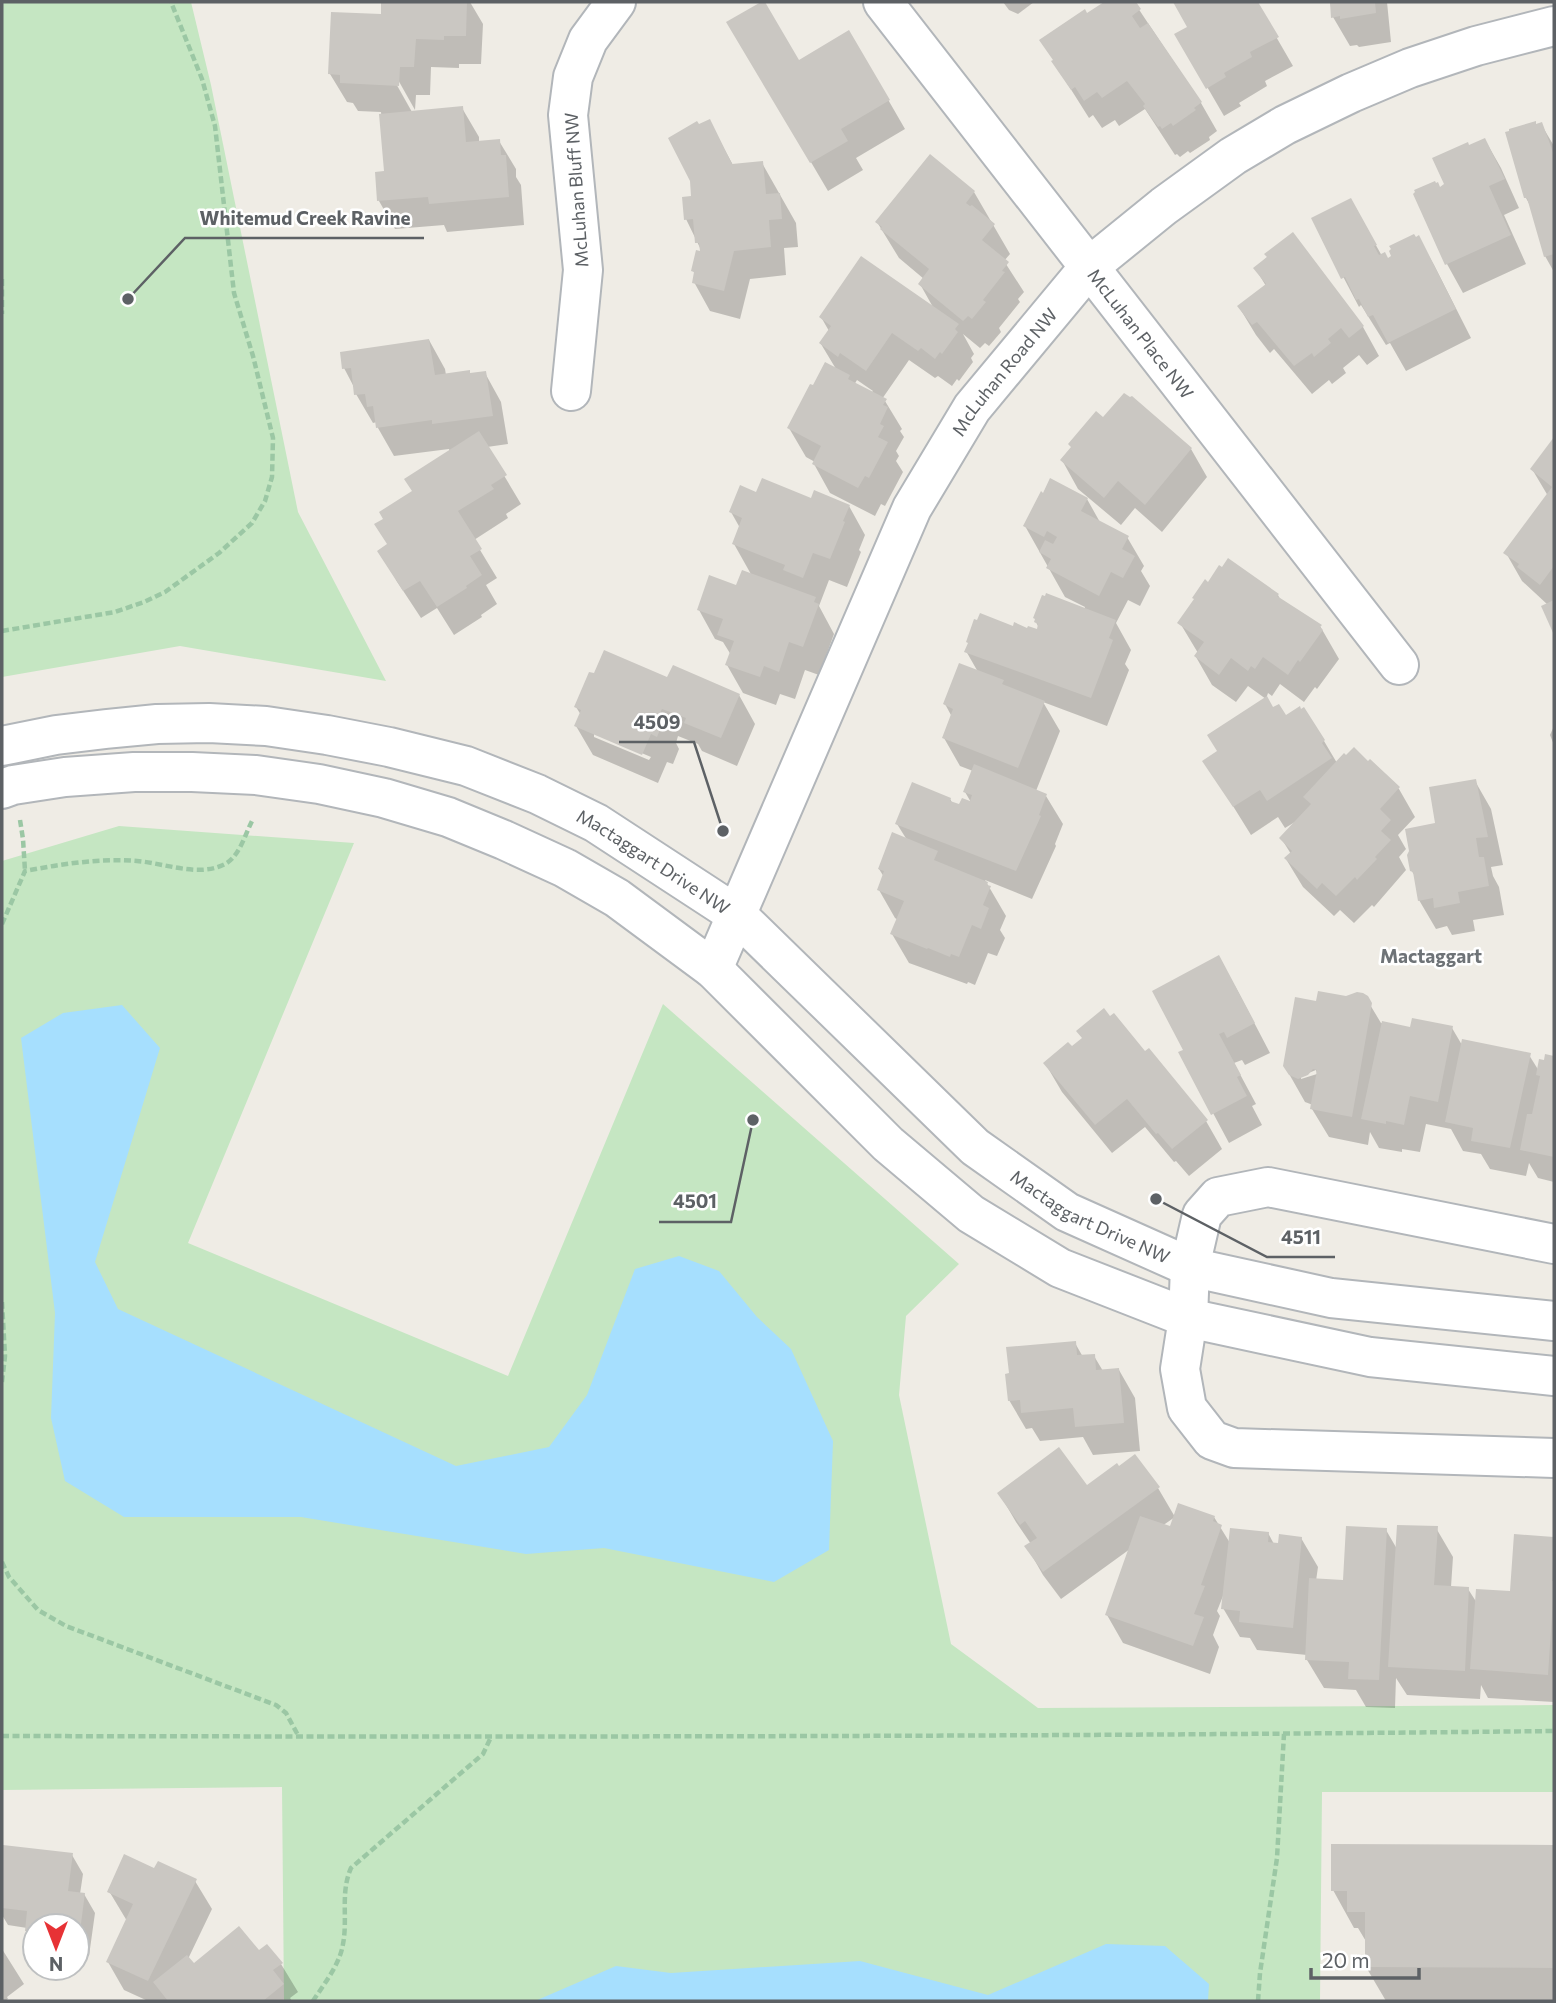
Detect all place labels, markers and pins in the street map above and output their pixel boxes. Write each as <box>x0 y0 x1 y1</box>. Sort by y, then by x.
callout: Whitemud Creek Ravine <box>185 198 424 238</box>
callout: 4509 <box>619 702 694 742</box>
callout: 4501 <box>659 1182 731 1222</box>
callout: 4511 <box>1267 1217 1335 1257</box>

